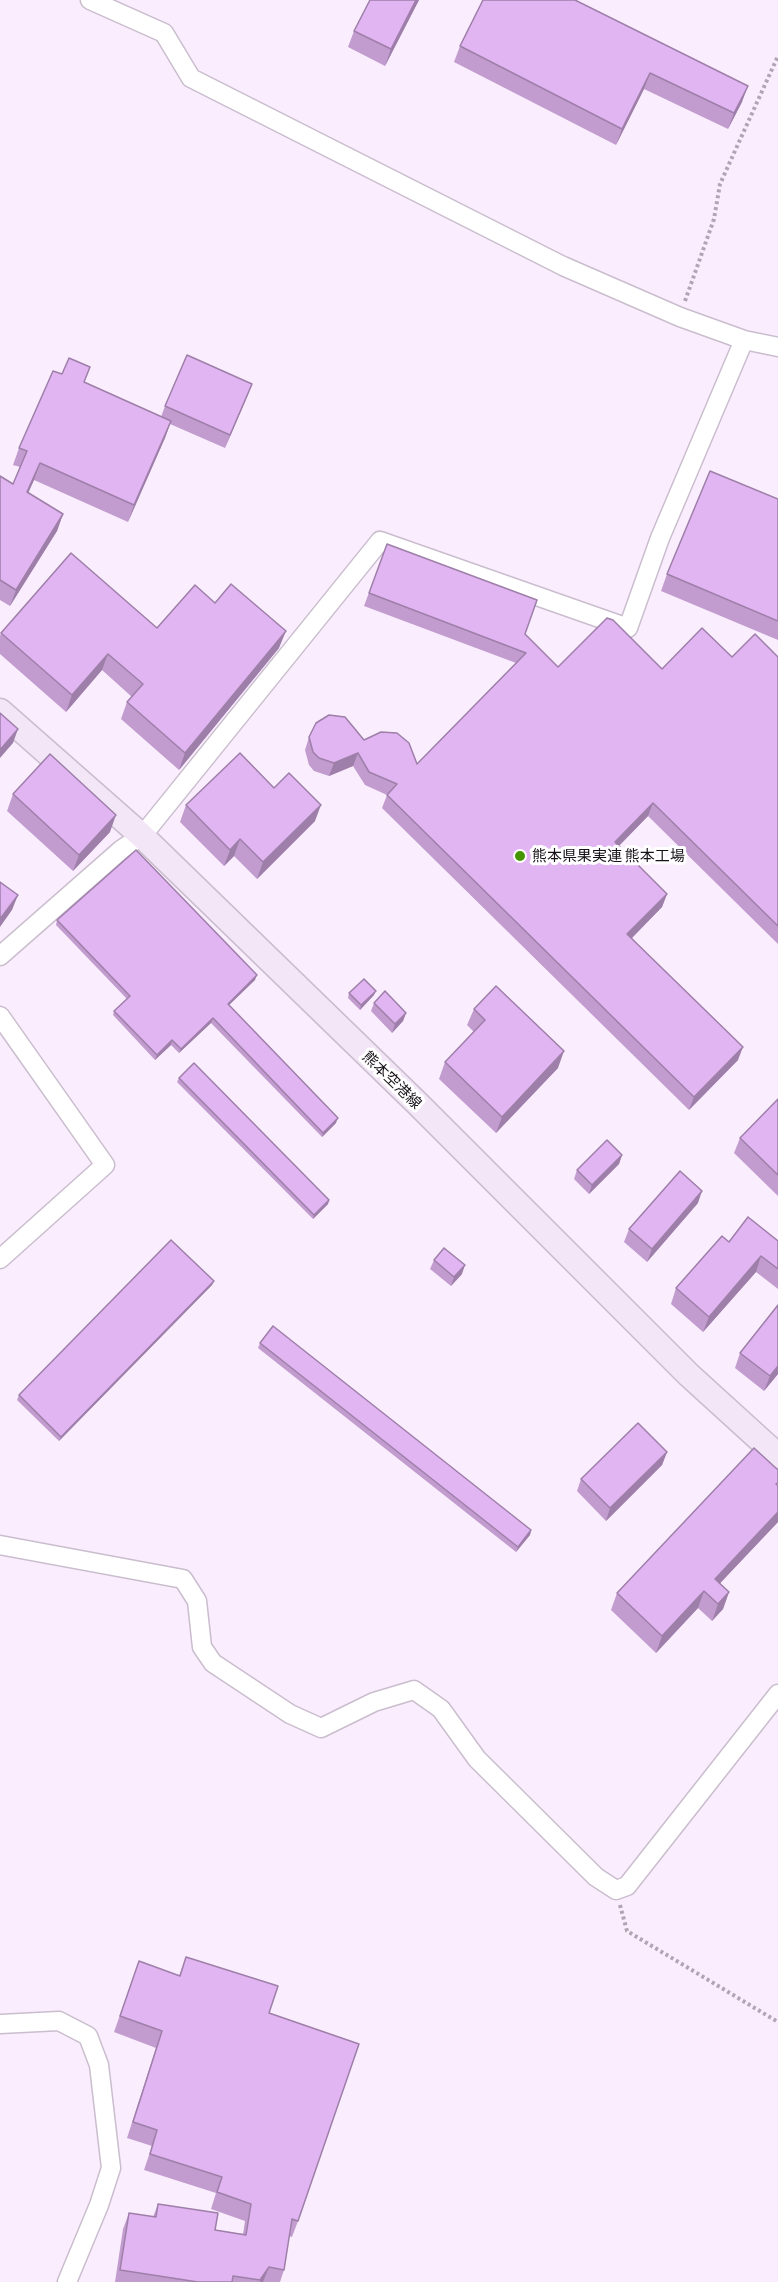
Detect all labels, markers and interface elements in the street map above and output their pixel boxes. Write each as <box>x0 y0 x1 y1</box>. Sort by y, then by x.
place label: 熊本県果実連 熊本工場 <box>532 847 685 865</box>
marker: 熊本県果実連 熊本工場 <box>513 849 527 863</box>
street label: 熊本空港線 <box>359 1047 425 1113</box>

